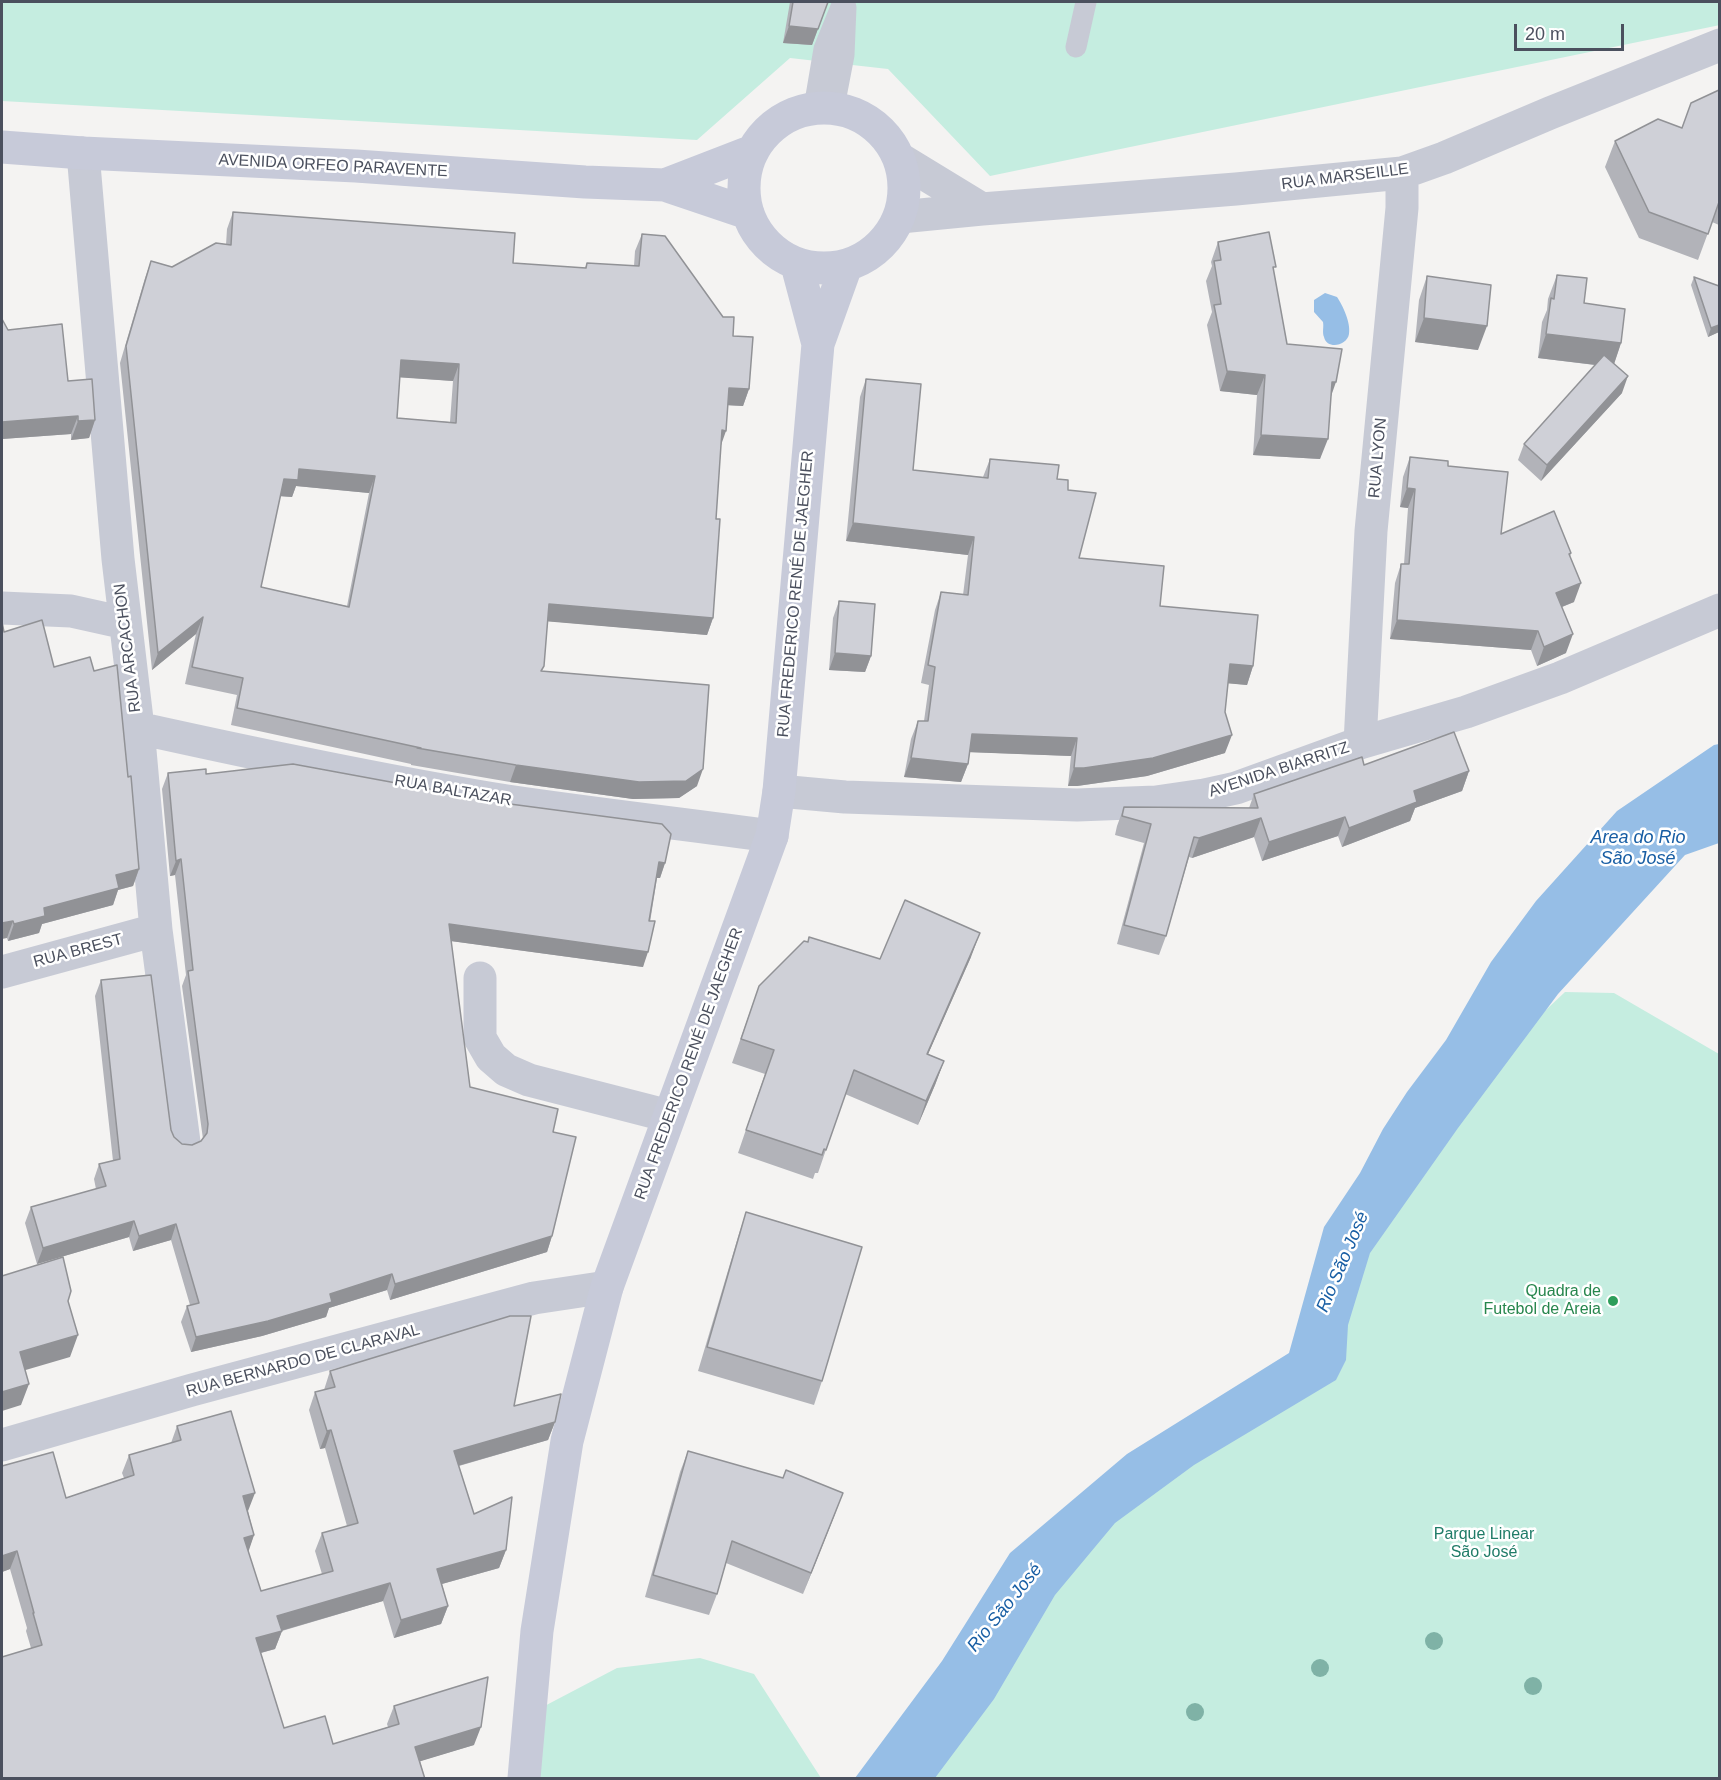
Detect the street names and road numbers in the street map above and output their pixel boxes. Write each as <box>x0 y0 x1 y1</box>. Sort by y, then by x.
street label: AVENIDA ORFEO PARAVENTE <box>218 150 448 182</box>
street label: RUA MARSEILLE <box>1280 160 1410 194</box>
street label: RUA LYON <box>1365 417 1391 499</box>
street label: RUA FREDERICO RENÉ DE JAEGHER <box>774 450 818 738</box>
street label: RUA ARCACHON <box>111 582 145 714</box>
street label: AVENIDA BIARRITZ <box>1206 738 1352 802</box>
street label: RUA BALTAZAR <box>393 771 513 811</box>
street label: RUA FREDERICO RENÉ DE JAEGHER <box>631 925 747 1203</box>
street label: RUA BREST <box>31 930 125 972</box>
street label: RUA BERNARDO DE CLARAVAL <box>184 1321 422 1401</box>

